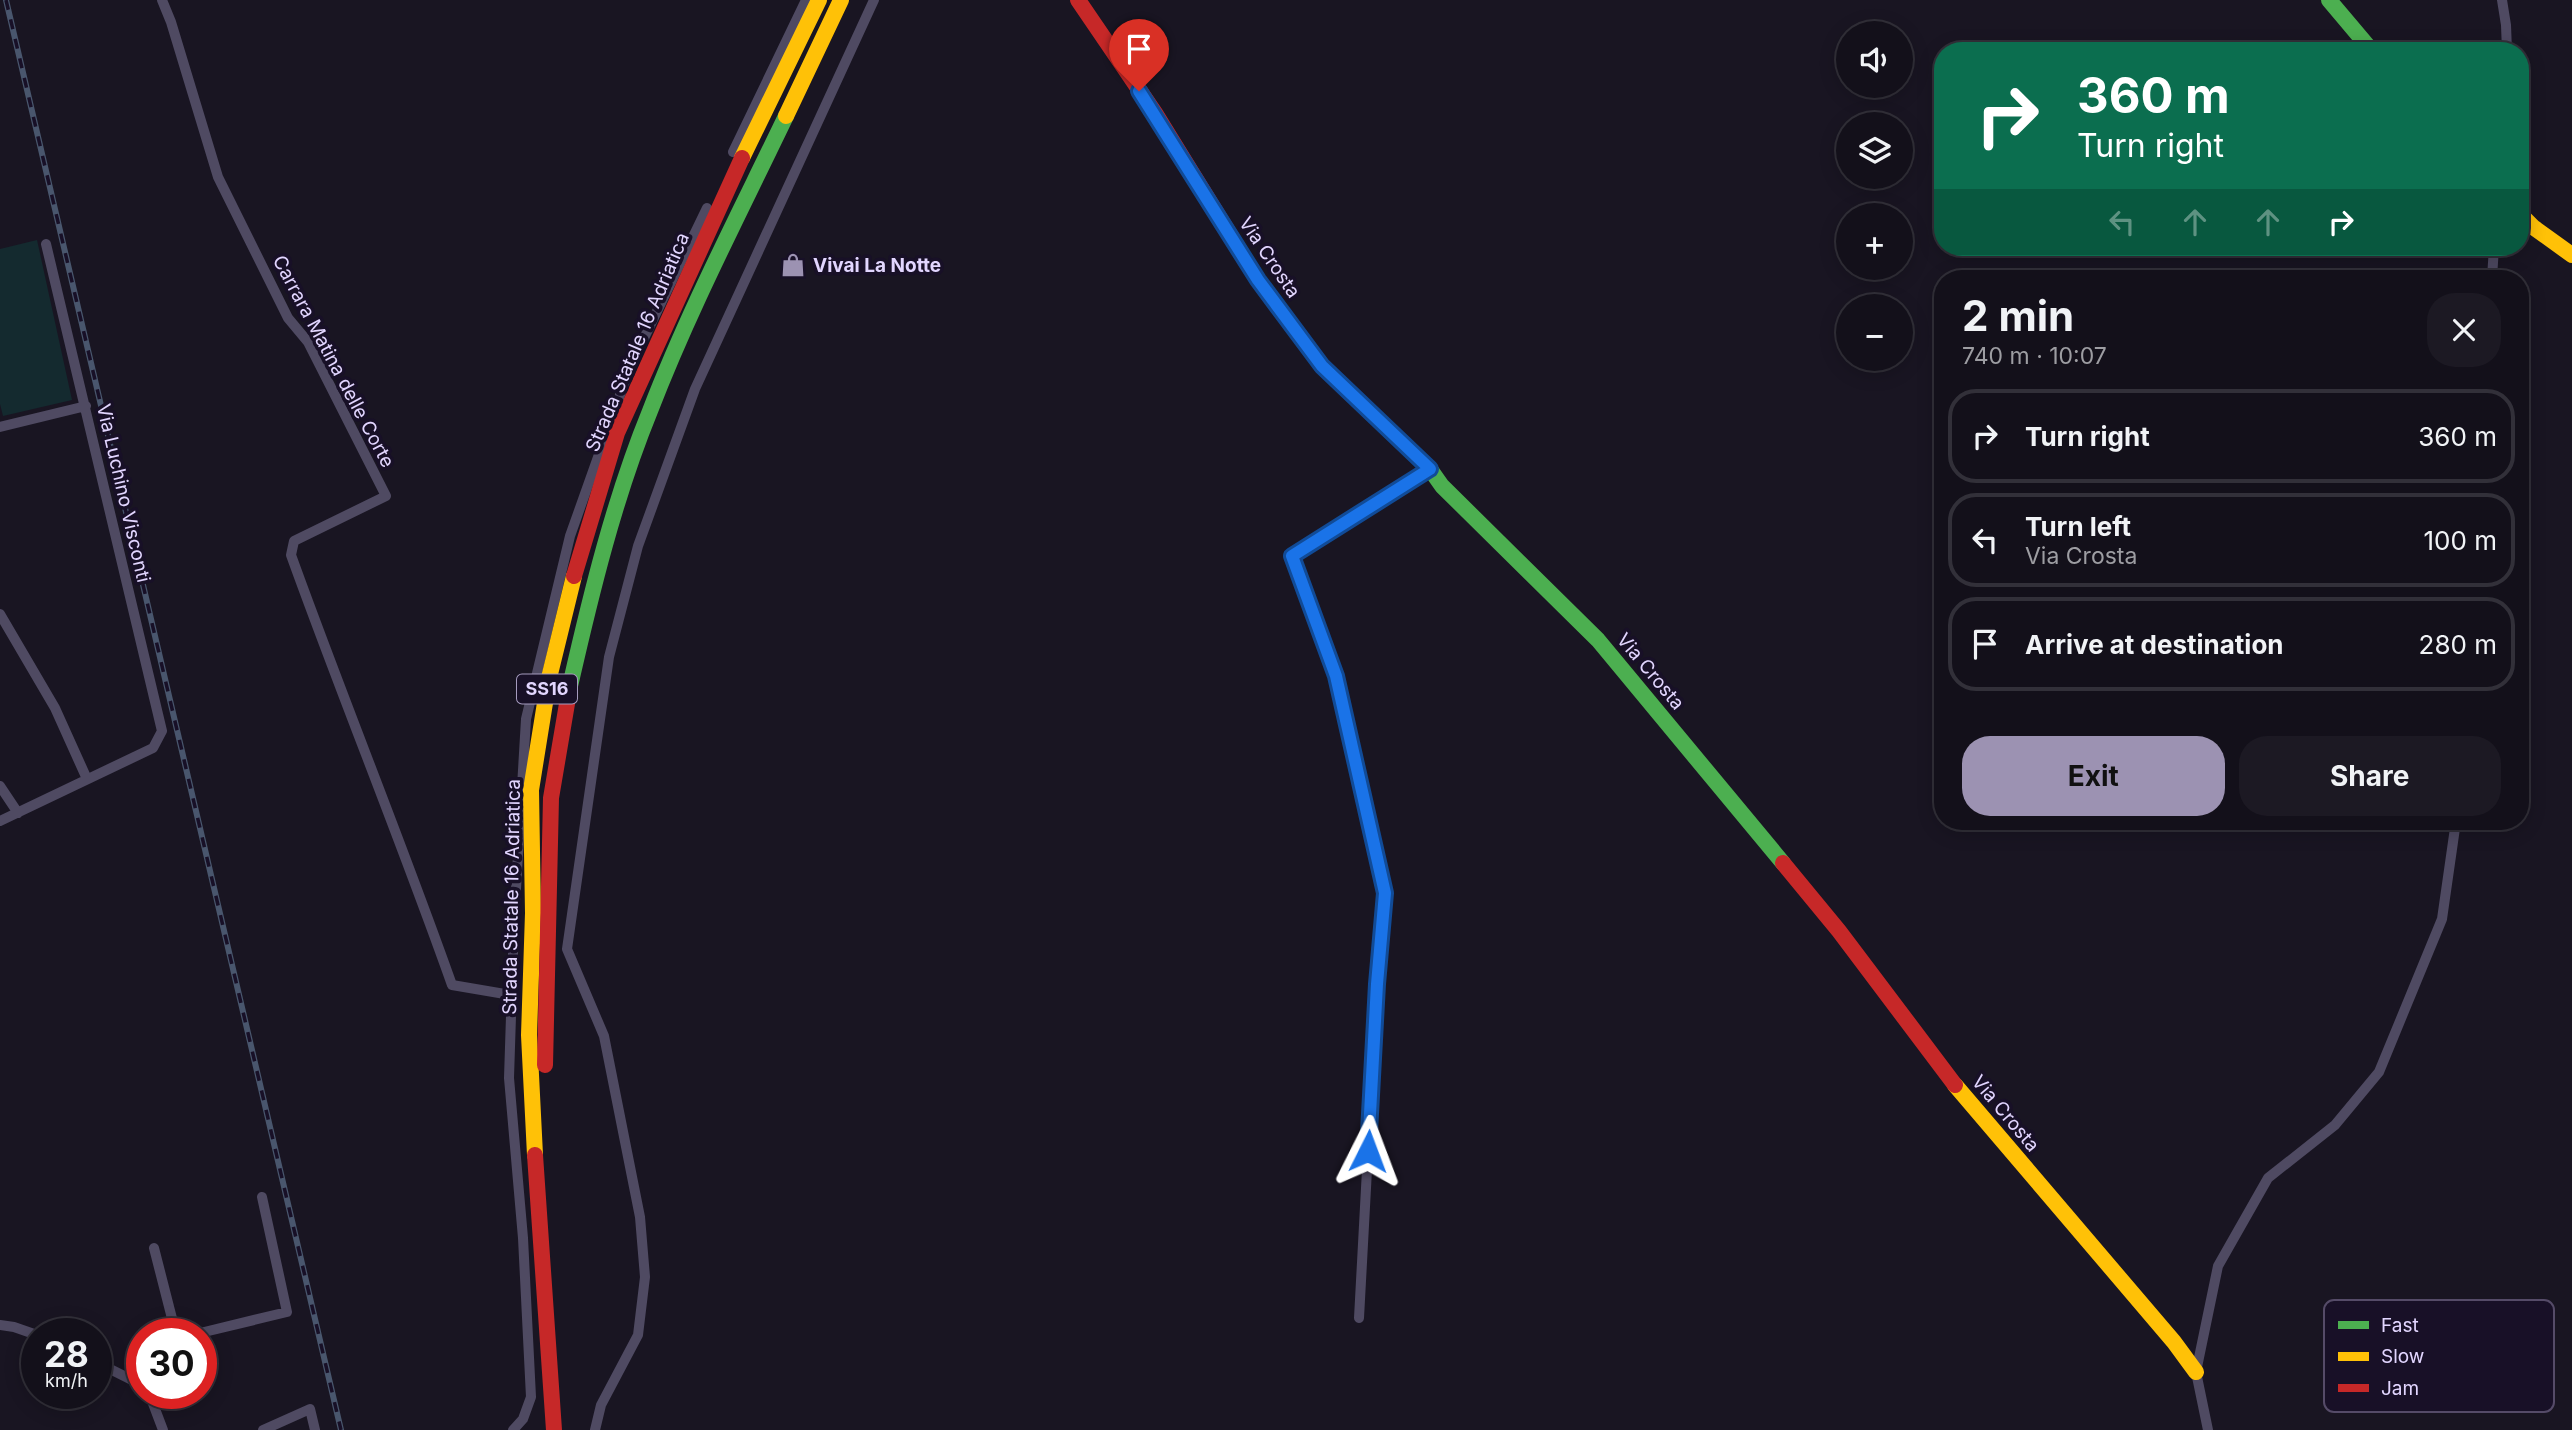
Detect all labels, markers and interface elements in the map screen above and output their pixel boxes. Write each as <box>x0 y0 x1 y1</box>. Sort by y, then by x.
pin <box>1109 19 1169 91</box>
map controls <box>1836 21 1913 371</box>
button: sound <box>1836 21 1913 98</box>
icon: arrive <box>1120 30 1158 68</box>
text: 360 m <box>2077 66 2230 125</box>
icon: right <box>1962 70 2053 161</box>
button: layers <box>1836 112 1913 189</box>
text: Turn right <box>2077 126 2224 165</box>
button: + <box>1836 203 1913 280</box>
icon: left <box>2103 203 2141 241</box>
icon: ahead <box>2176 203 2214 241</box>
icon: ahead <box>2249 203 2287 241</box>
icon: right <box>2322 203 2360 241</box>
street label: Via Crosta <box>1234 212 1305 302</box>
street label: Strada Statale 16 Adriatica <box>581 229 694 455</box>
street label: Carrara Matina delle Corte <box>268 251 399 471</box>
shop icon: Vivai La Notte <box>779 251 807 279</box>
place label: Vivai La Notte <box>813 254 941 277</box>
text: 2 min <box>1962 290 2074 341</box>
button: close <box>2427 293 2501 367</box>
button: − <box>1836 294 1913 371</box>
text: 740 m · 10:07 <box>1962 342 2107 370</box>
street label: Via Luchino Visconti <box>92 402 155 585</box>
icon: right <box>1966 417 2004 455</box>
text: Turn right <box>2025 421 2150 452</box>
text: 360 m <box>2418 421 2497 452</box>
text: Turn left <box>2025 511 2131 542</box>
icon: left <box>1966 521 2004 559</box>
text: 100 m <box>2424 525 2497 556</box>
text: Via Crosta <box>2025 542 2137 570</box>
icon: arrive <box>1966 625 2004 663</box>
street label: Via Crosta <box>1612 628 1689 714</box>
text: Arrive at destination <box>2025 629 2284 660</box>
text: 280 m <box>2419 629 2497 660</box>
road number: SS16 <box>517 674 577 704</box>
button: Exit <box>1962 736 2225 816</box>
button: Share <box>2239 736 2501 816</box>
street label: Strada Statale 16 Adriatica <box>498 779 525 1015</box>
street label: Via Crosta <box>1967 1070 2044 1156</box>
position arrow <box>1331 1114 1405 1188</box>
legend <box>2324 1300 2554 1412</box>
text: Fast <box>2381 1314 2419 1337</box>
speed limit sign: 30 <box>126 1318 217 1409</box>
text: 28 <box>44 1333 89 1375</box>
text: Slow <box>2381 1345 2424 1368</box>
text: km/h <box>45 1370 88 1391</box>
text: Jam <box>2381 1377 2419 1400</box>

